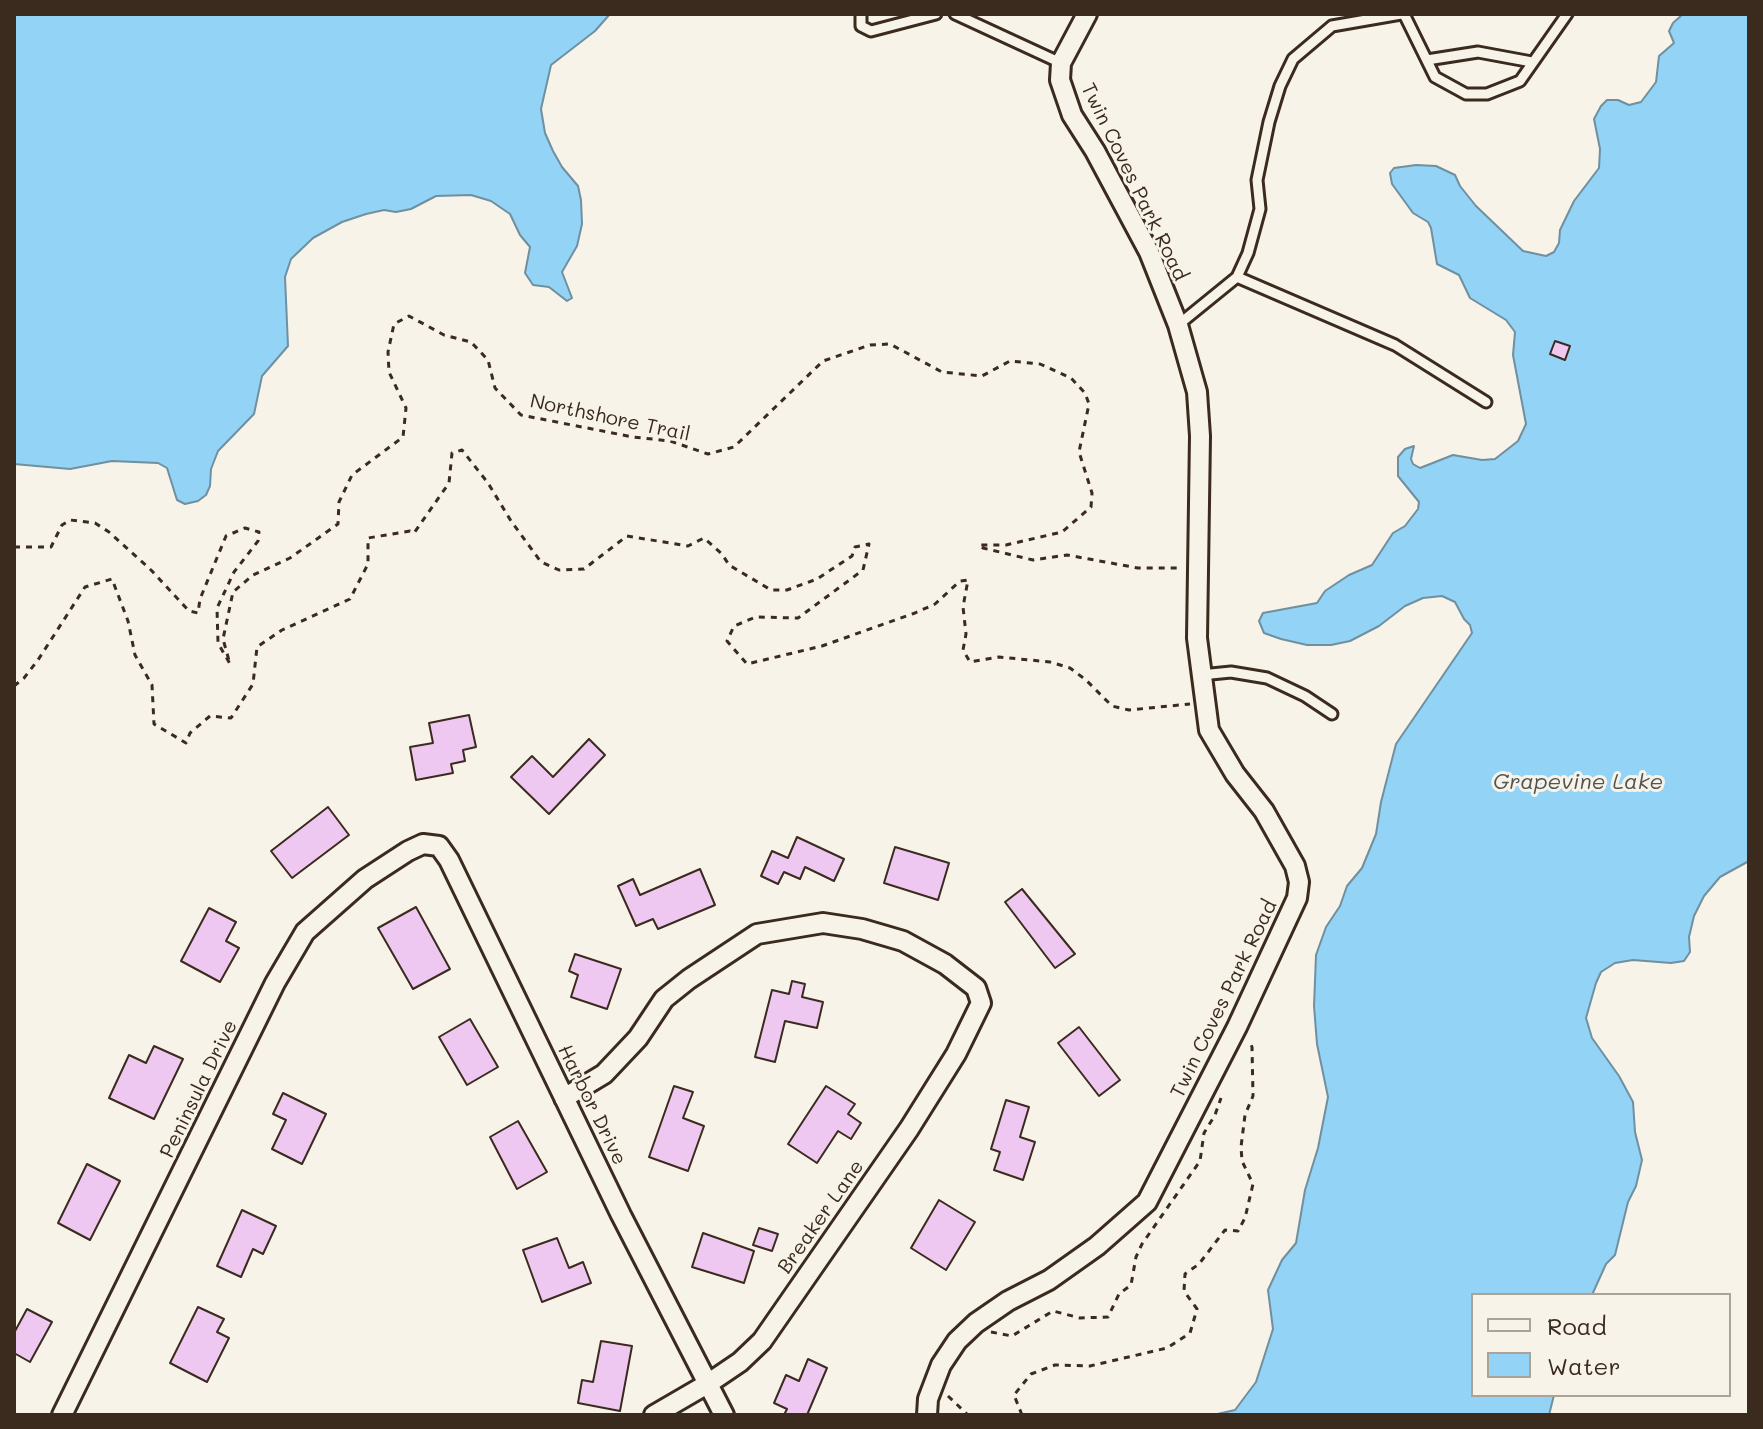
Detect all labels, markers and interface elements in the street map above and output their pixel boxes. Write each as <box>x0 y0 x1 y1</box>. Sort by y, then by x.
street label: Twin Coves Park Road <box>1076 79 1192 285</box>
street label: Northshore Trail <box>528 389 692 447</box>
water label: Grapevine Lake <box>1493 769 1663 795</box>
street label: Twin Coves Park Road <box>1166 896 1282 1102</box>
street label: Peninsula Drive <box>155 1016 243 1162</box>
street label: Harbor Drive <box>553 1041 631 1169</box>
street label: Breaker Lane <box>773 1156 869 1278</box>
legend <box>1471 1293 1731 1397</box>
text: Road <box>1547 1310 1607 1341</box>
text: Water <box>1547 1350 1621 1381</box>

